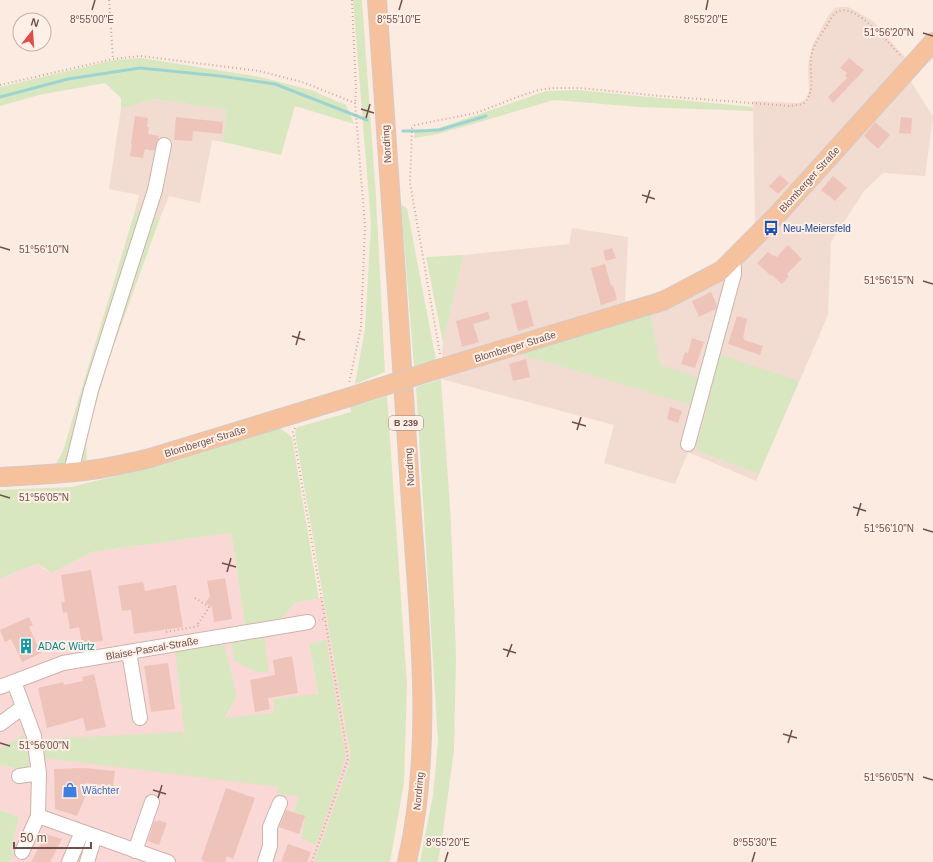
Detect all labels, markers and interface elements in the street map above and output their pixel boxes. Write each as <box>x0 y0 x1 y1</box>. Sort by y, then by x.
north arrow <box>12 12 52 52</box>
text: 8°55'00"E <box>70 14 114 25</box>
text: 8°55'10"E <box>377 14 421 25</box>
text: 8°55'20"E <box>684 14 728 25</box>
text: N <box>29 16 41 29</box>
text: 51°56'20"N <box>864 27 914 38</box>
street label: Nordring <box>380 124 393 163</box>
street label: Blomberger Straße <box>777 144 842 214</box>
bus stop icon: Neu-Meiersfeld <box>762 219 780 237</box>
place label: Neu-Meiersfeld <box>783 223 851 234</box>
text: 51°56'10"N <box>19 244 69 255</box>
text: 51°56'15"N <box>864 275 914 286</box>
street label: Blomberger Straße <box>473 329 558 364</box>
road number: B 239 <box>389 416 423 430</box>
street label: Blomberger Straße <box>163 424 248 459</box>
street label: Nordring <box>403 447 416 486</box>
text: 51°56'05"N <box>19 492 69 503</box>
text: 51°56'10"N <box>864 523 914 534</box>
street label: Blaise-Pascal-Straße <box>105 635 200 662</box>
building icon: ADAC Würtz <box>17 637 35 655</box>
place label: ADAC Würtz <box>38 641 95 652</box>
text: 51°56'00"N <box>19 740 69 751</box>
street label: Nordring <box>411 771 426 811</box>
text: 51°56'05"N <box>864 772 914 783</box>
shop icon: Wächter <box>61 781 79 799</box>
place label: Wächter <box>82 785 120 796</box>
scale bar <box>14 824 91 850</box>
text: 50 m <box>20 831 47 845</box>
text: 8°55'20"E <box>426 837 470 848</box>
text: 8°55'30"E <box>733 837 777 848</box>

